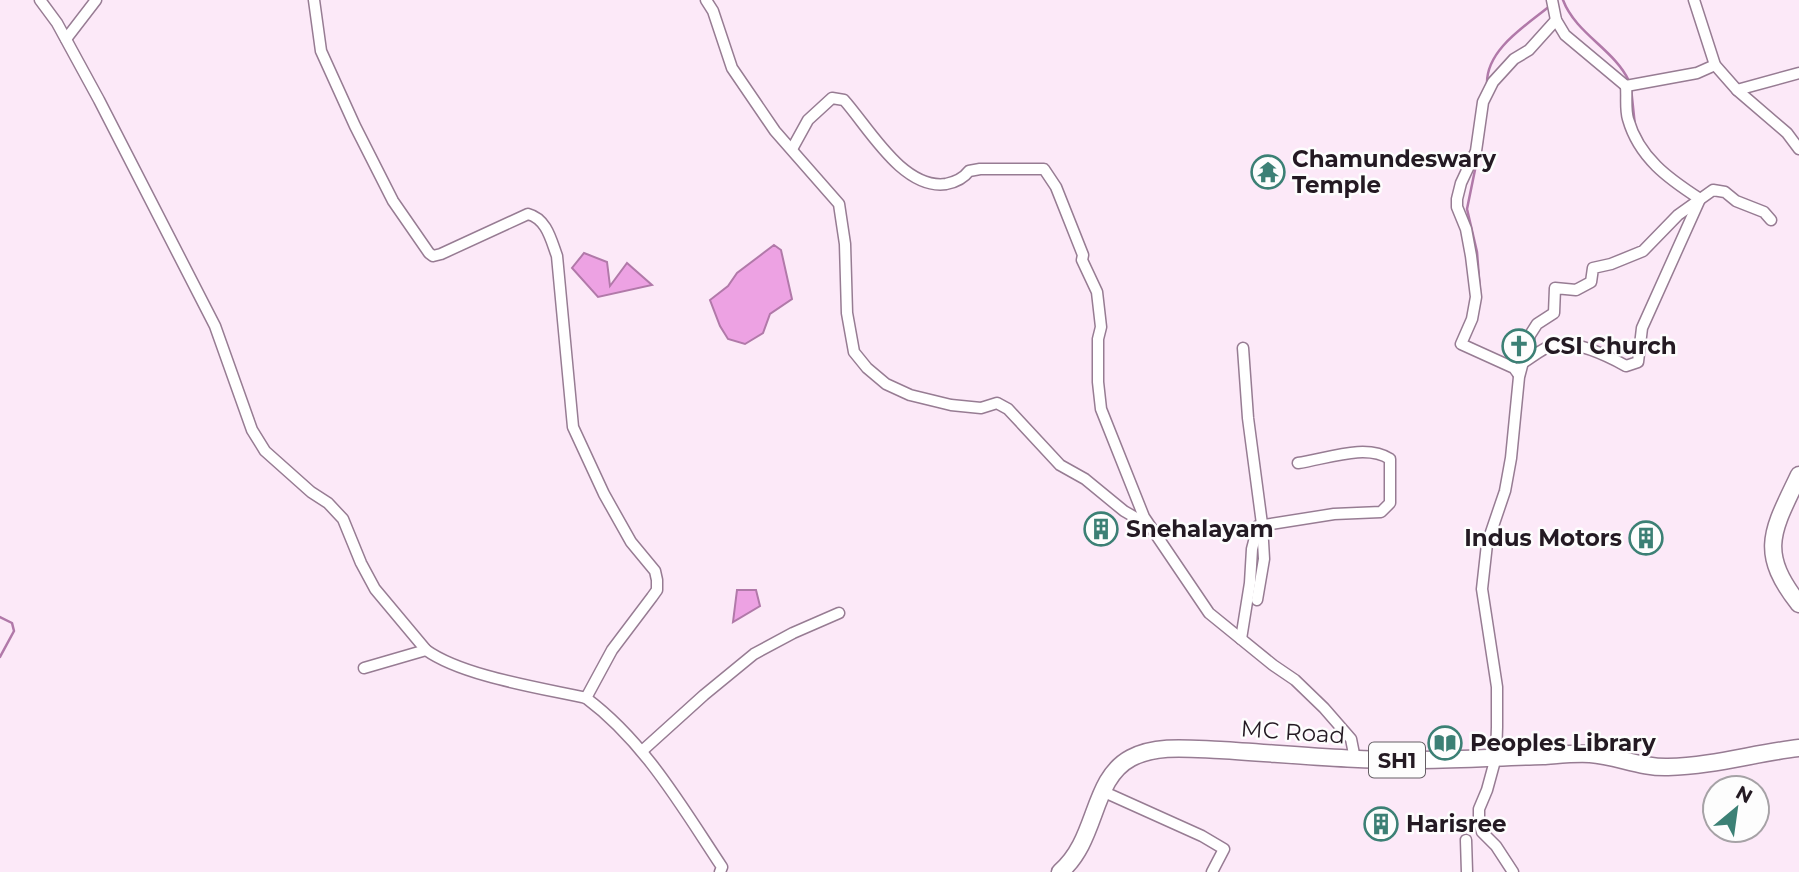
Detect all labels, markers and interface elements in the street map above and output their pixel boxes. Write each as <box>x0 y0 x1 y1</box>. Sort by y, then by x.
place label: Chamundeswary Temple <box>1292 145 1496 199</box>
temple icon: Chamundeswary Temple <box>1249 153 1287 191</box>
church icon: CSI Church <box>1500 327 1538 365</box>
place label: CSI Church <box>1544 332 1677 360</box>
building icon: Snehalayam <box>1082 510 1120 548</box>
place label: Snehalayam <box>1126 515 1274 543</box>
building icon: Indus Motors <box>1627 519 1665 557</box>
place label: Indus Motors <box>1464 524 1622 552</box>
street label: MC Road <box>1240 714 1346 750</box>
library icon: Peoples Library <box>1426 724 1464 762</box>
place label: Peoples Library <box>1470 729 1656 757</box>
road number: SH1 <box>1369 742 1425 778</box>
north arrow <box>1701 774 1771 844</box>
text: N <box>1732 781 1756 808</box>
building icon: Harisree <box>1362 805 1400 843</box>
place label: Harisree <box>1406 810 1506 838</box>

